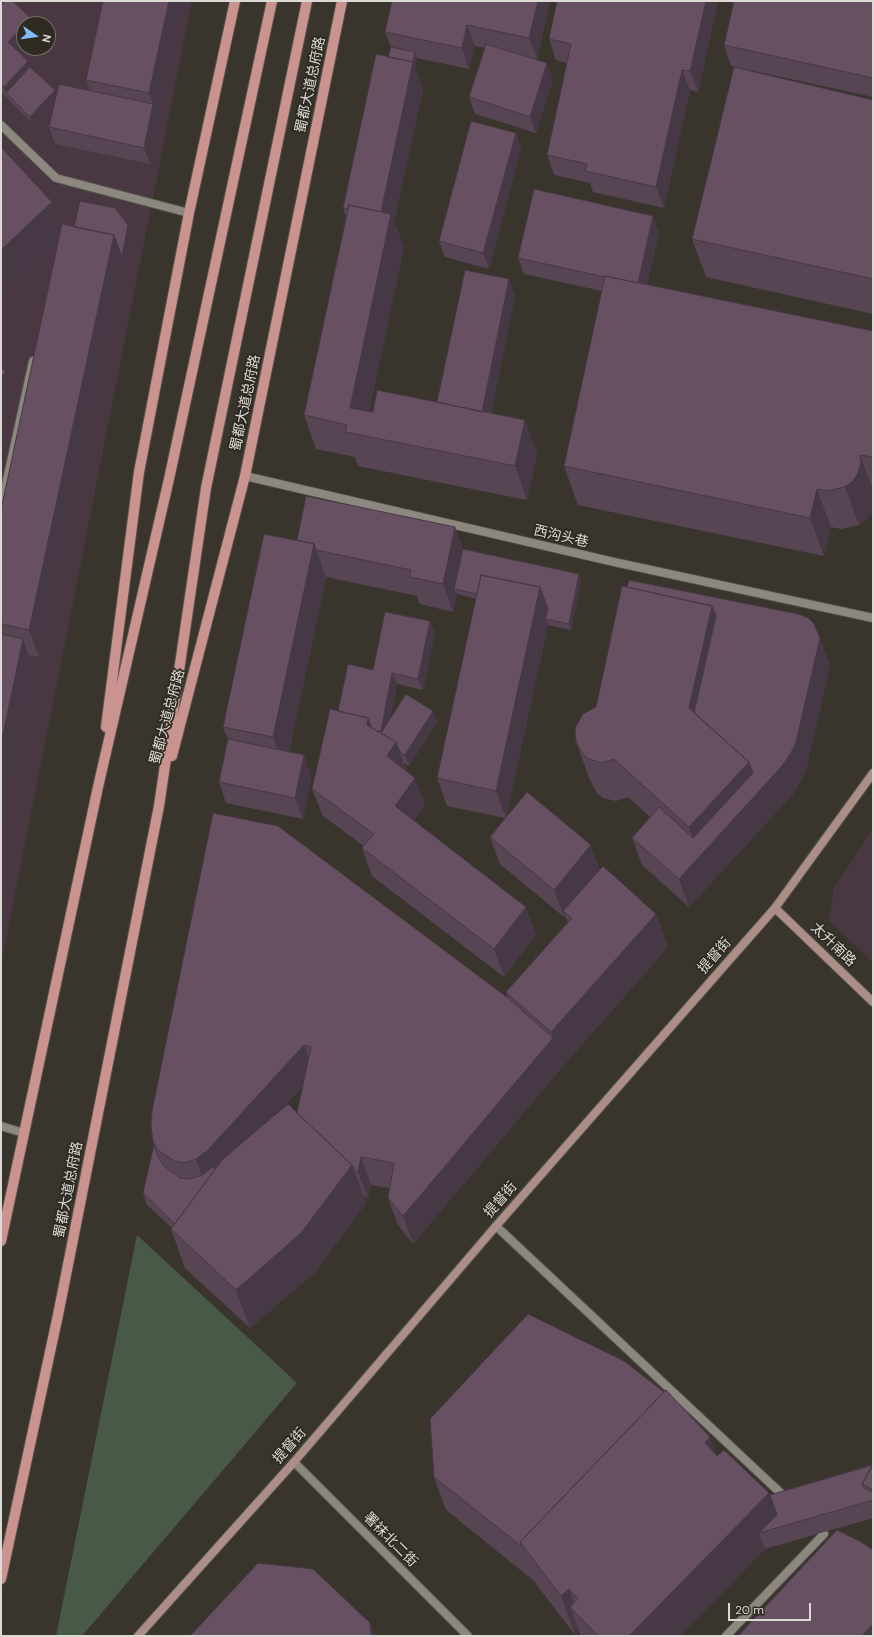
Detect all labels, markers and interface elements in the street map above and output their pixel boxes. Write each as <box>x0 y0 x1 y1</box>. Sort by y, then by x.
north arrow <box>16 16 56 56</box>
text: N <box>39 33 54 44</box>
street label: 蜀都大道总府路 <box>293 35 329 135</box>
street label: 蜀都大道总府路 <box>228 353 264 453</box>
street label: 西沟头巷 <box>532 523 590 551</box>
street label: 蜀都大道总府路 <box>147 667 189 767</box>
street label: 太升南路 <box>807 920 859 970</box>
street label: 提督街 <box>695 935 735 977</box>
street label: 蜀都大道总府路 <box>51 1140 87 1240</box>
street label: 提督街 <box>481 1179 521 1221</box>
street label: 提督街 <box>270 1425 310 1467</box>
street label: 署袜北二街 <box>359 1509 421 1571</box>
scale bar <box>730 1595 813 1621</box>
text: 20 m <box>735 1602 764 1618</box>

